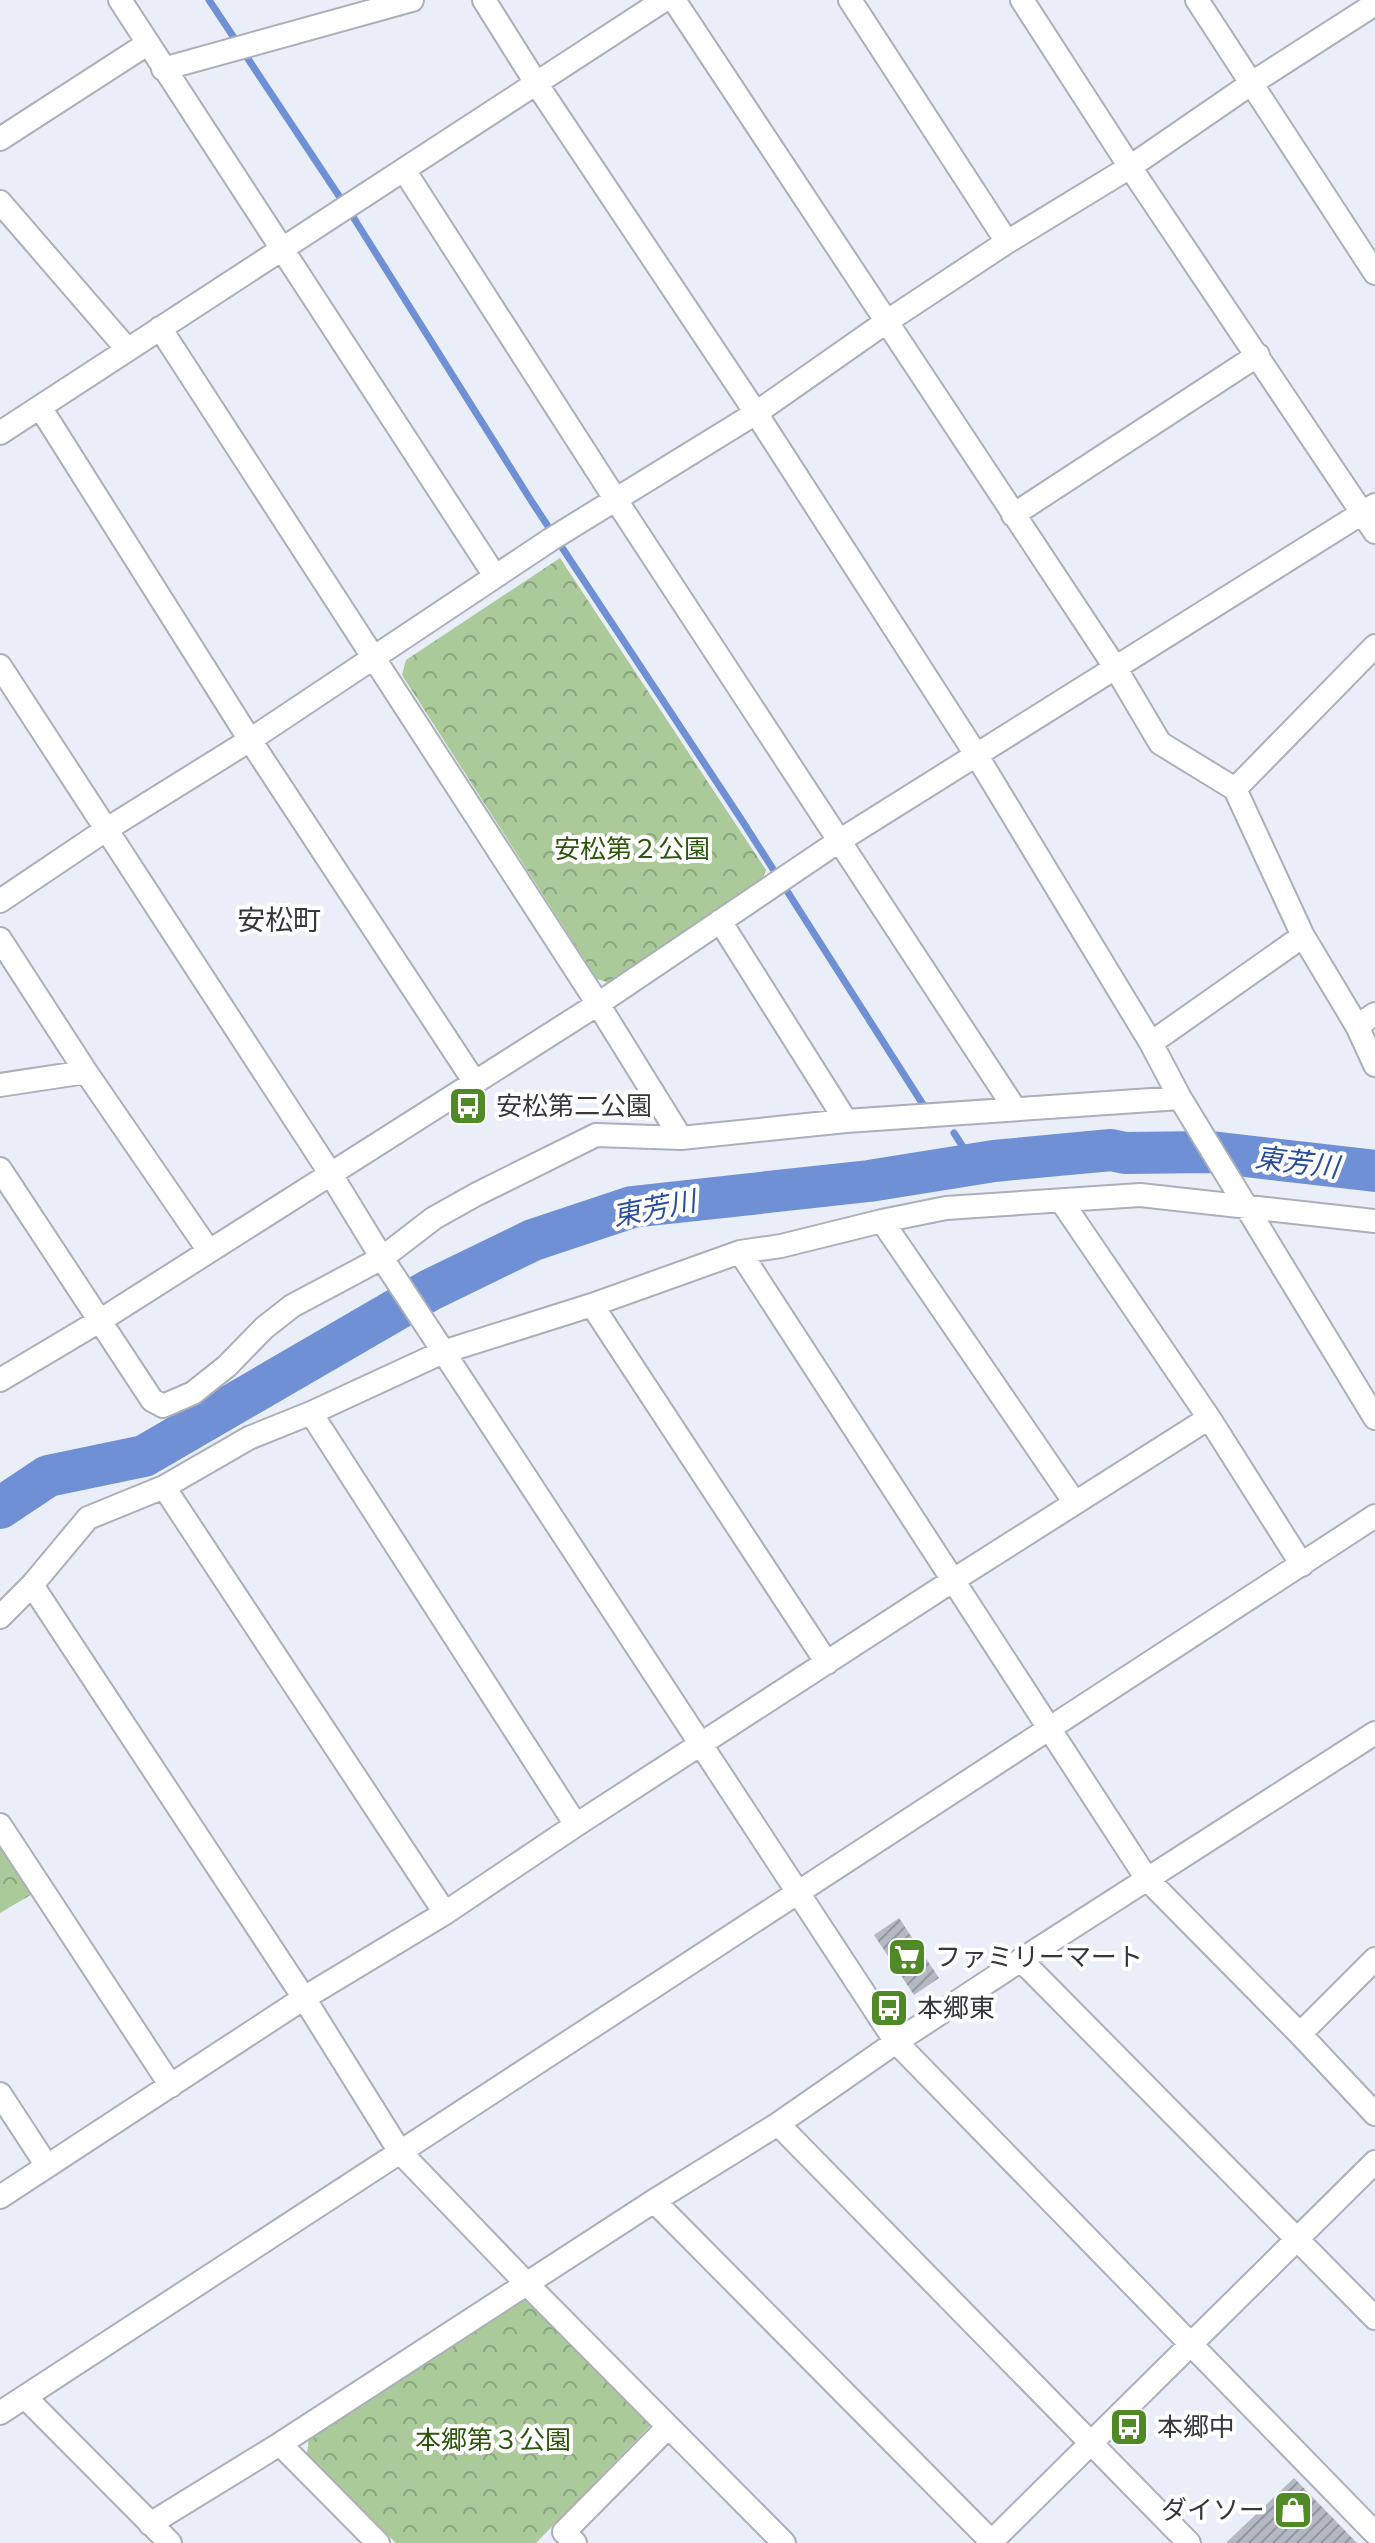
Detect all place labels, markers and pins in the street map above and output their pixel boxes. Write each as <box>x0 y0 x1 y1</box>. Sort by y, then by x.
bus stop icon: 安松第二公園 <box>447 1085 489 1127</box>
place label: 安松第二公園 <box>496 1090 652 1122</box>
supermarket icon: ファミリーマート <box>886 1936 928 1978</box>
place label: ファミリーマート <box>935 1941 1143 1973</box>
bus stop icon: 本郷東 <box>868 1987 910 2029</box>
place label: 本郷東 <box>917 1992 995 2024</box>
bus stop icon: 本郷中 <box>1108 2406 1150 2448</box>
place label: 本郷中 <box>1157 2411 1235 2443</box>
shop icon: ダイソー <box>1272 2489 1314 2531</box>
place label: ダイソー <box>1161 2494 1265 2526</box>

